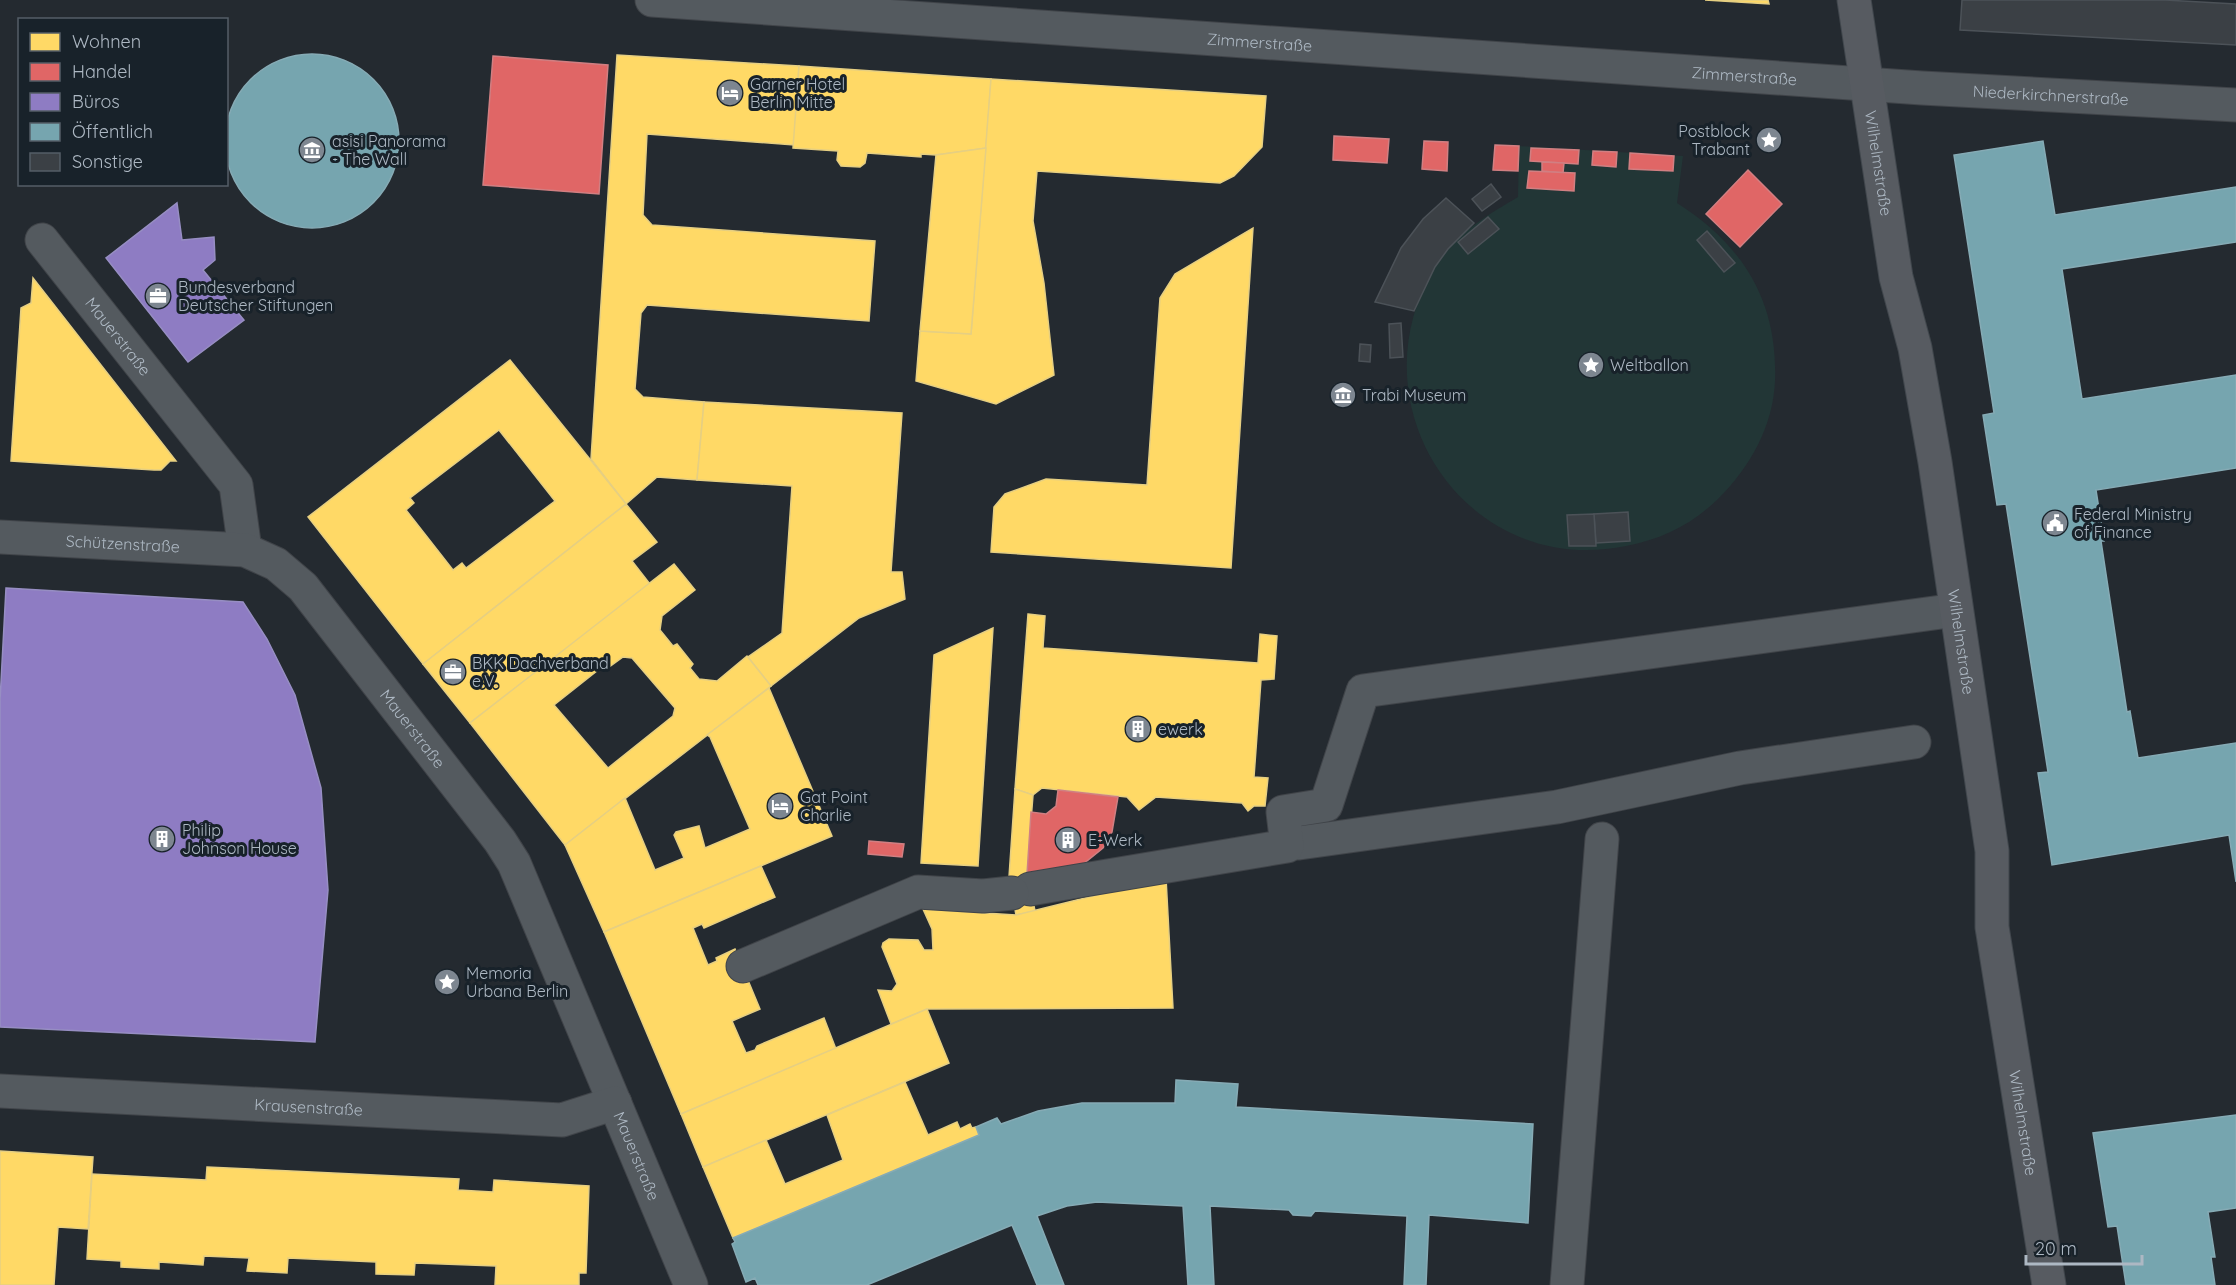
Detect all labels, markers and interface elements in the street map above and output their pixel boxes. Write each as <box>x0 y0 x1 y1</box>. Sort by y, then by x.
legend <box>18 18 228 186</box>
street label: Zimmerstraße <box>1206 28 1313 56</box>
text: Wohnen <box>72 30 141 53</box>
text: Handel <box>72 60 132 83</box>
street label: Zimmerstraße <box>1691 62 1798 89</box>
place label: Garner Hotel Berlin Mitte <box>750 74 845 112</box>
hotel icon: Garner Hotel Berlin Mitte <box>715 78 745 108</box>
street label: Niederkirchnerstraße <box>1972 81 2129 109</box>
text: Büros <box>72 90 120 113</box>
street label: Wilhelmstraße <box>1861 109 1897 217</box>
text: Öffentlich <box>72 120 153 143</box>
place label: Postblock Trabant <box>1678 121 1750 159</box>
place icon: Postblock Trabant <box>1754 125 1784 155</box>
place label: asisi Panorama - The Wall <box>332 131 446 169</box>
museum icon: asisi Panorama - The Wall <box>297 135 327 165</box>
text: Sonstige <box>72 150 143 173</box>
place label: Bundesverband Deutscher Stiftungen <box>178 277 333 315</box>
office icon: Bundesverband Deutscher Stiftungen <box>143 281 173 311</box>
street label: Mauerstraße <box>81 293 156 380</box>
place icon: Weltballon <box>1576 350 1606 380</box>
place label: Weltballon <box>1610 355 1689 375</box>
museum icon: Trabi Museum <box>1328 380 1358 410</box>
place label: Trabi Museum <box>1362 385 1466 405</box>
place label: Federal Ministry of Finance <box>2074 504 2192 542</box>
public building icon: Federal Ministry of Finance <box>2040 508 2070 538</box>
street label: Schützenstraße <box>65 531 180 557</box>
street label: Wilhelmstraße <box>1944 588 1979 696</box>
place label: BKK Dachverband e.V. <box>472 653 609 691</box>
office icon: BKK Dachverband e.V. <box>438 657 468 687</box>
street label: Mauerstraße <box>376 685 450 772</box>
building icon: ewerk <box>1123 714 1153 744</box>
place label: ewerk <box>1158 719 1203 739</box>
place label: Gat Point Charlie <box>800 787 868 825</box>
hotel icon: Gat Point Charlie <box>765 791 795 821</box>
place label: Philip Johnson House <box>182 820 297 858</box>
building icon: Philip Johnson House <box>147 824 177 854</box>
building icon: E-Werk <box>1053 825 1083 855</box>
place label: E-Werk <box>1088 830 1142 850</box>
place label: Memoria Urbana Berlin <box>466 963 568 1001</box>
place icon: Memoria Urbana Berlin <box>432 967 462 997</box>
street label: Wilhelmstraße <box>2005 1069 2041 1177</box>
street label: Krausenstraße <box>254 1094 363 1120</box>
street label: Mauerstraße <box>609 1108 664 1203</box>
scale bar <box>2026 1228 2142 1266</box>
text: 20 m <box>2035 1237 2077 1260</box>

